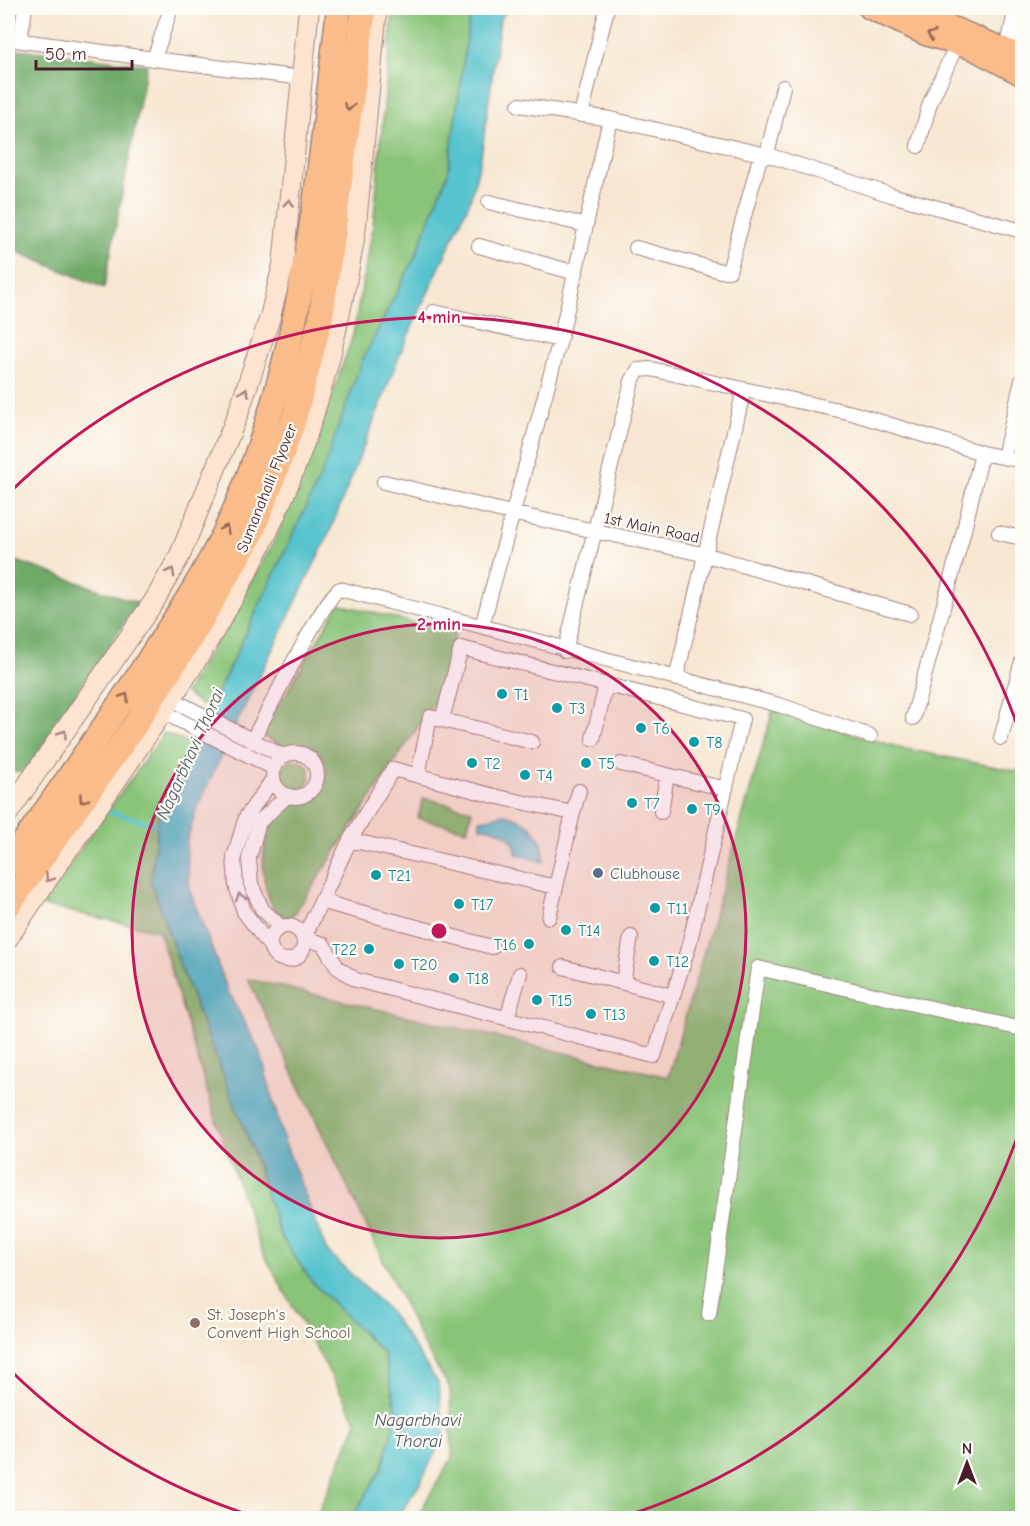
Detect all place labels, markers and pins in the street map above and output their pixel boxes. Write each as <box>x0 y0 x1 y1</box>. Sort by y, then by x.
place label: T1 <box>514 686 529 704</box>
marker: T1 <box>495 687 509 701</box>
place label: T3 <box>569 700 585 718</box>
marker: T3 <box>550 701 564 715</box>
place label: T6 <box>653 720 670 738</box>
marker: T6 <box>634 721 648 735</box>
place label: T8 <box>706 734 723 752</box>
marker: T8 <box>687 735 701 749</box>
place label: T2 <box>484 755 501 773</box>
place label: T5 <box>598 755 615 773</box>
marker: T2 <box>465 756 479 770</box>
marker: T5 <box>579 756 593 770</box>
place label: T4 <box>537 767 553 785</box>
marker: T4 <box>518 768 532 782</box>
place label: T7 <box>644 795 660 813</box>
marker: T7 <box>625 796 639 810</box>
place label: T9 <box>704 801 721 819</box>
marker: T9 <box>685 802 699 816</box>
place label: Clubhouse <box>610 865 680 883</box>
marker: Clubhouse <box>591 866 605 880</box>
place label: T21 <box>388 867 411 885</box>
marker: T21 <box>369 868 383 882</box>
place label: T17 <box>471 896 494 914</box>
marker: T17 <box>452 897 466 911</box>
place label: T11 <box>667 900 688 918</box>
marker: T11 <box>648 901 662 915</box>
centre of rings <box>429 921 449 941</box>
place label: T14 <box>578 922 600 940</box>
marker: T14 <box>559 923 573 937</box>
place label: T16 <box>494 936 517 954</box>
marker: T16 <box>522 937 536 951</box>
place label: T22 <box>332 941 357 959</box>
marker: T22 <box>362 942 376 956</box>
place label: T12 <box>666 953 689 971</box>
marker: T12 <box>647 954 661 968</box>
place label: T20 <box>411 956 437 974</box>
marker: T20 <box>392 957 406 971</box>
place label: T18 <box>466 970 489 988</box>
marker: T18 <box>447 971 461 985</box>
place label: T15 <box>549 992 572 1010</box>
marker: T15 <box>530 993 544 1007</box>
place label: T13 <box>603 1006 626 1024</box>
marker: T13 <box>584 1007 598 1021</box>
place label: St. Joseph's Convent High School <box>207 1306 350 1342</box>
marker: St. Joseph's Convent High School <box>188 1316 202 1330</box>

